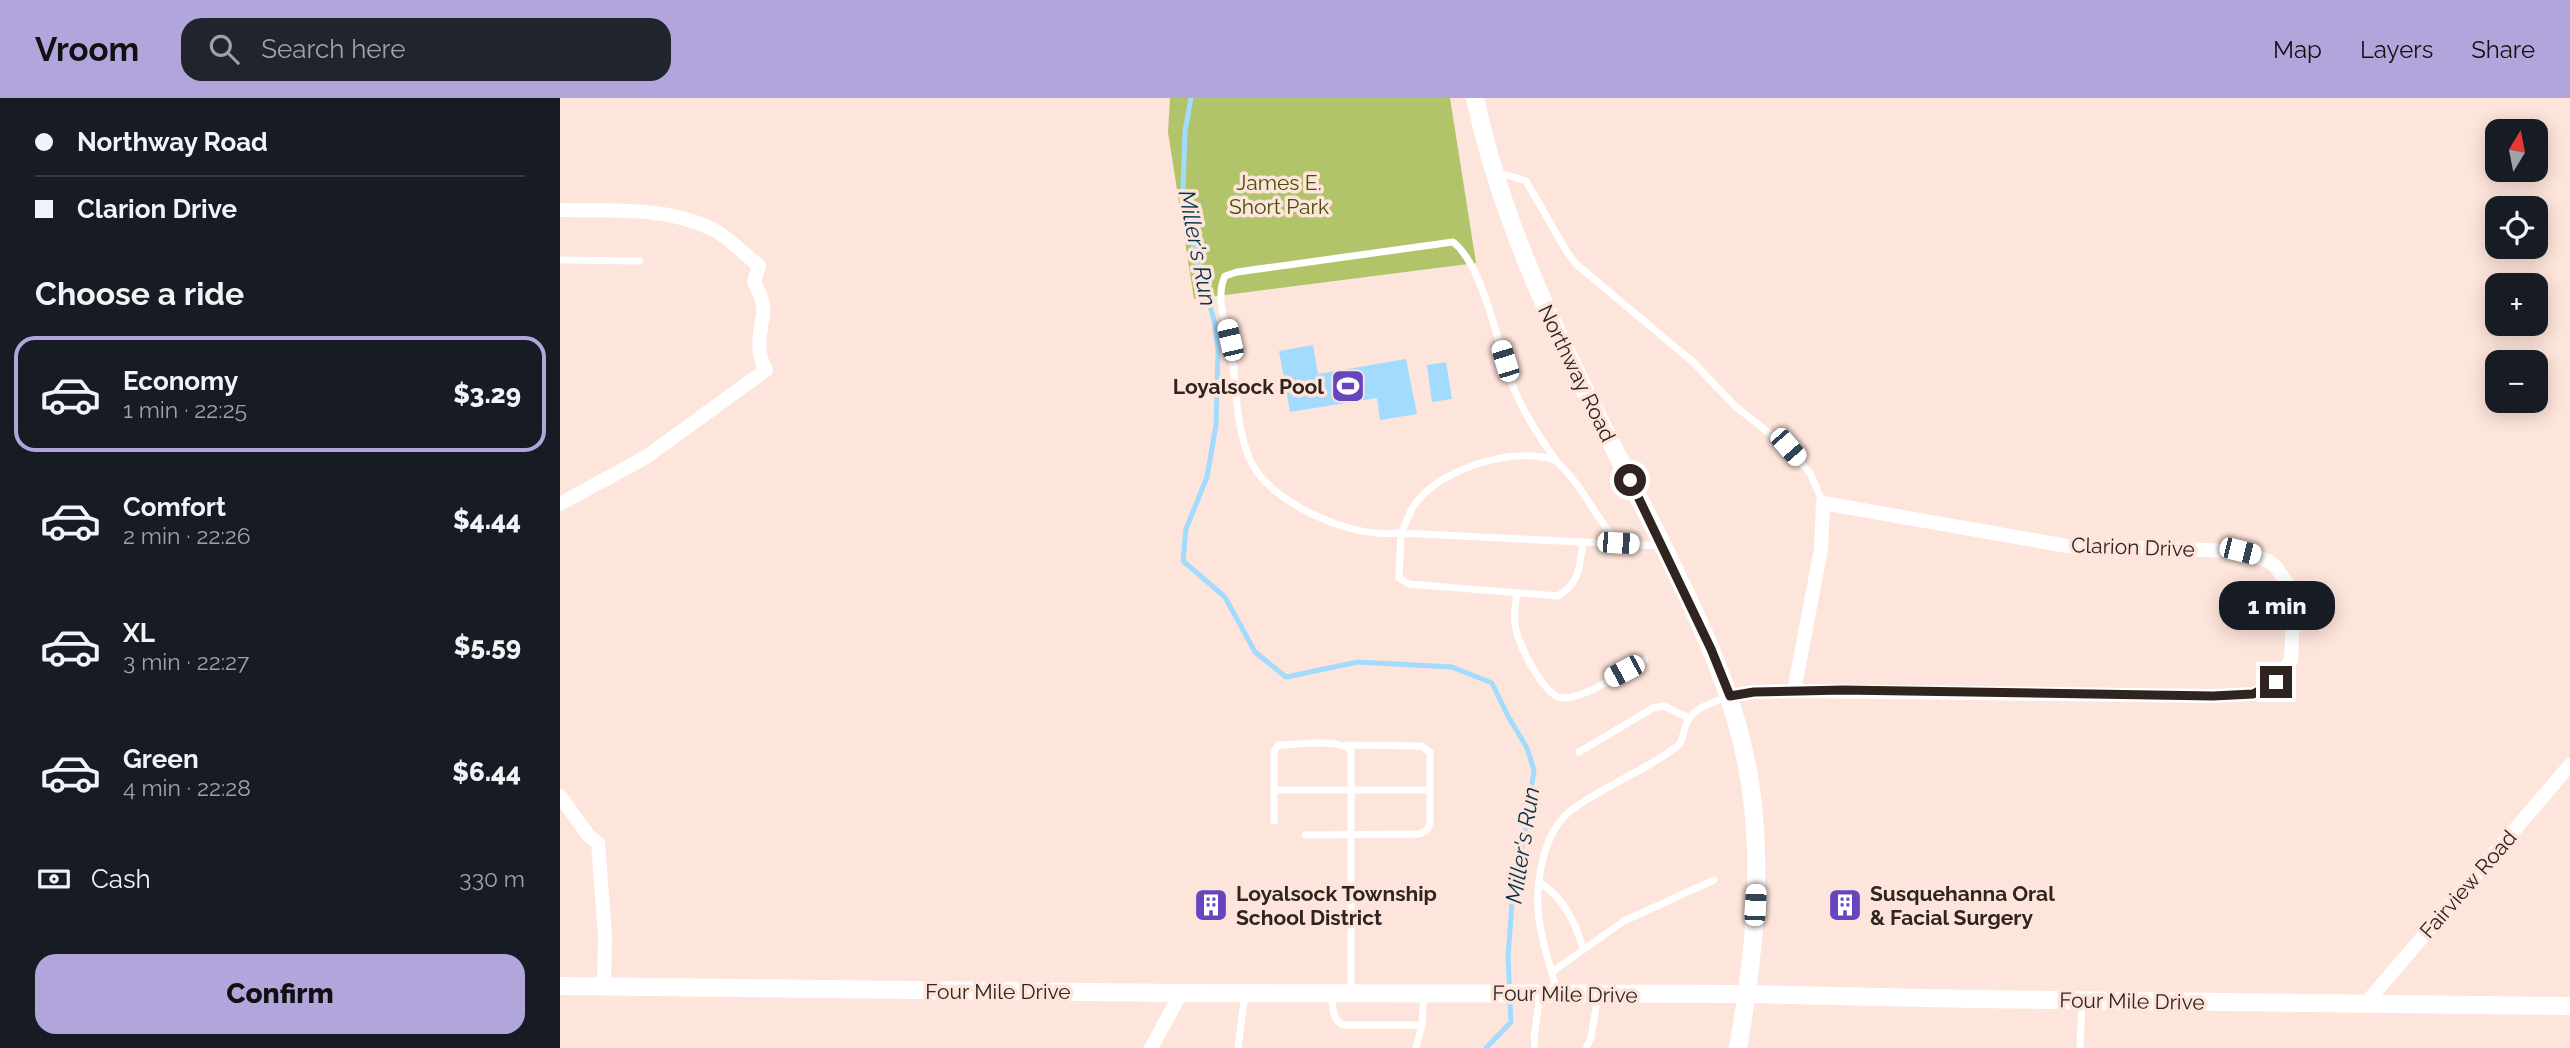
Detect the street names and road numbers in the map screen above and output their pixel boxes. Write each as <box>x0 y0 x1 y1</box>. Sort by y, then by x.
street label: Northway Road <box>1533 300 1621 446</box>
street label: Clarion Drive <box>2071 532 2195 562</box>
street label: Fairview Road <box>2414 825 2522 943</box>
street label: Four Mile Drive <box>925 979 1071 1004</box>
street label: Four Mile Drive <box>1492 980 1638 1008</box>
street label: Four Mile Drive <box>2059 987 2205 1015</box>

